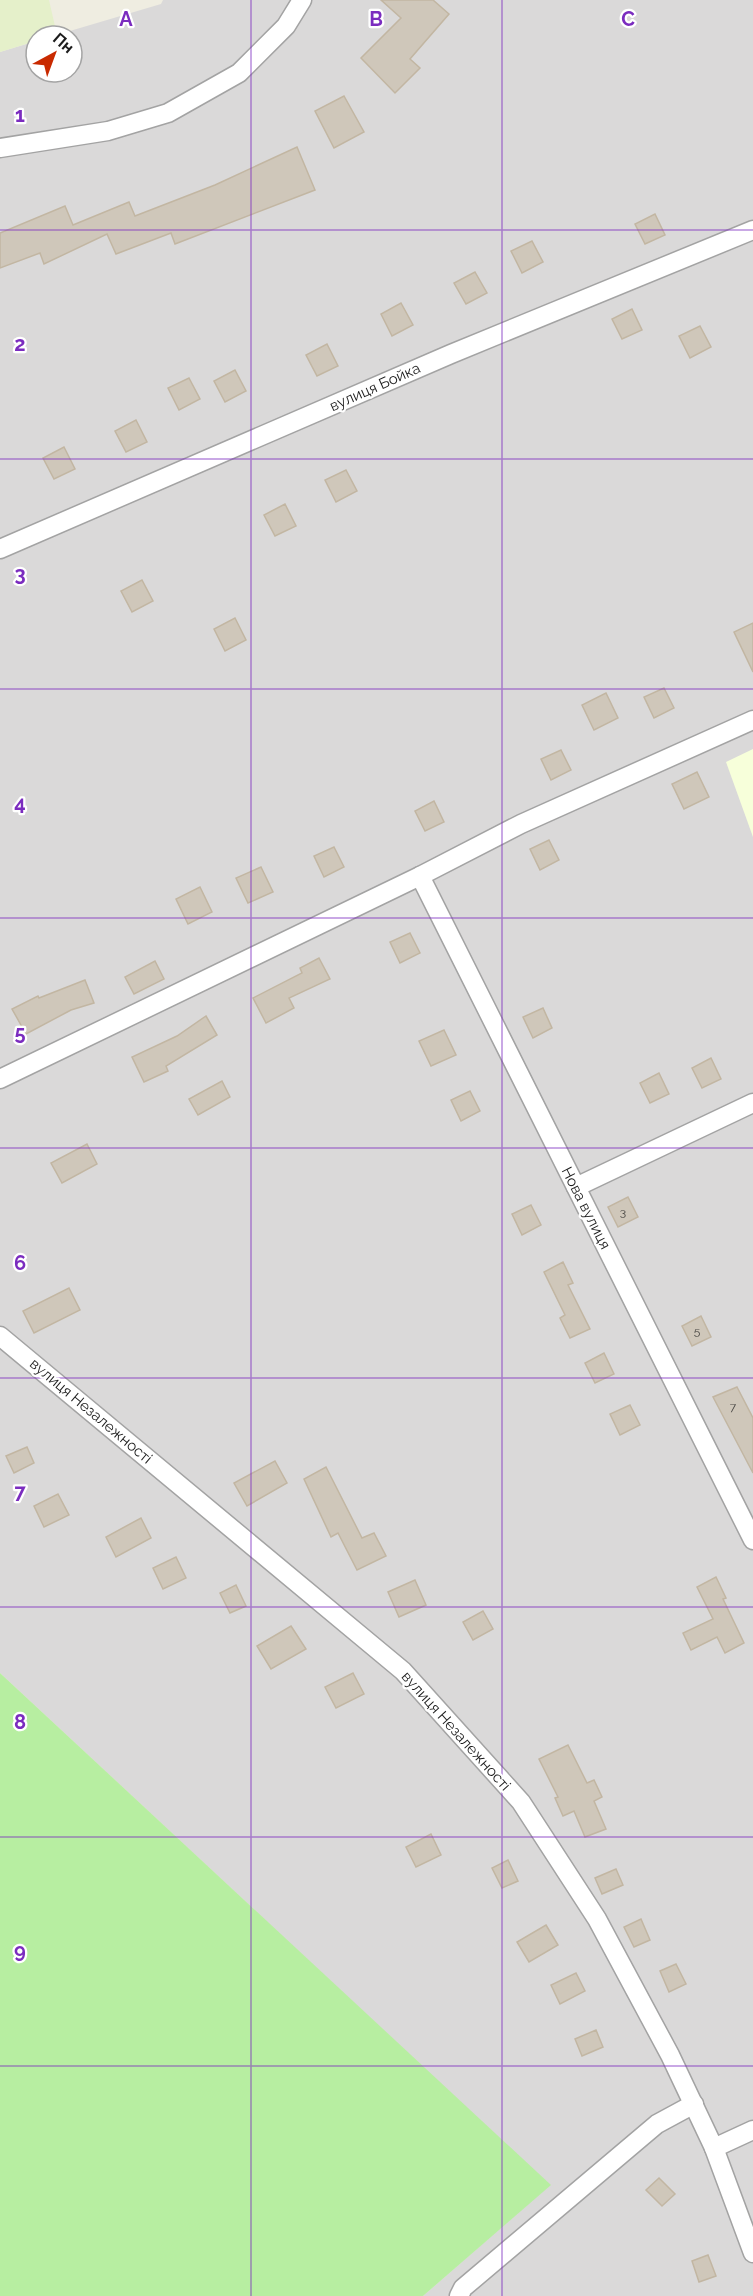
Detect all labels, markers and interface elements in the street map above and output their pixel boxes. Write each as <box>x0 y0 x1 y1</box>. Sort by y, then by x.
text: A <box>119 7 133 31</box>
text: B <box>369 7 383 31</box>
text: C <box>621 7 635 31</box>
north arrow <box>24 24 84 84</box>
text: Пн <box>49 29 78 57</box>
text: 1 <box>15 103 25 127</box>
text: 2 <box>14 332 26 356</box>
street label: вулиця Бойка <box>327 359 423 415</box>
text: 3 <box>14 562 26 586</box>
text: 4 <box>14 791 26 815</box>
text: 5 <box>14 1021 26 1045</box>
street label: Нова вулиця <box>558 1164 614 1252</box>
house number: 3 <box>620 1205 626 1219</box>
text: 6 <box>14 1251 26 1275</box>
house number: 5 <box>694 1324 701 1338</box>
street label: вулиця Незалежності <box>26 1355 156 1467</box>
house number: 7 <box>730 1400 737 1414</box>
text: 7 <box>14 1480 26 1504</box>
street label: вулиця Незалежності <box>398 1668 514 1794</box>
text: 8 <box>14 1710 26 1734</box>
text: 9 <box>14 1939 26 1963</box>

